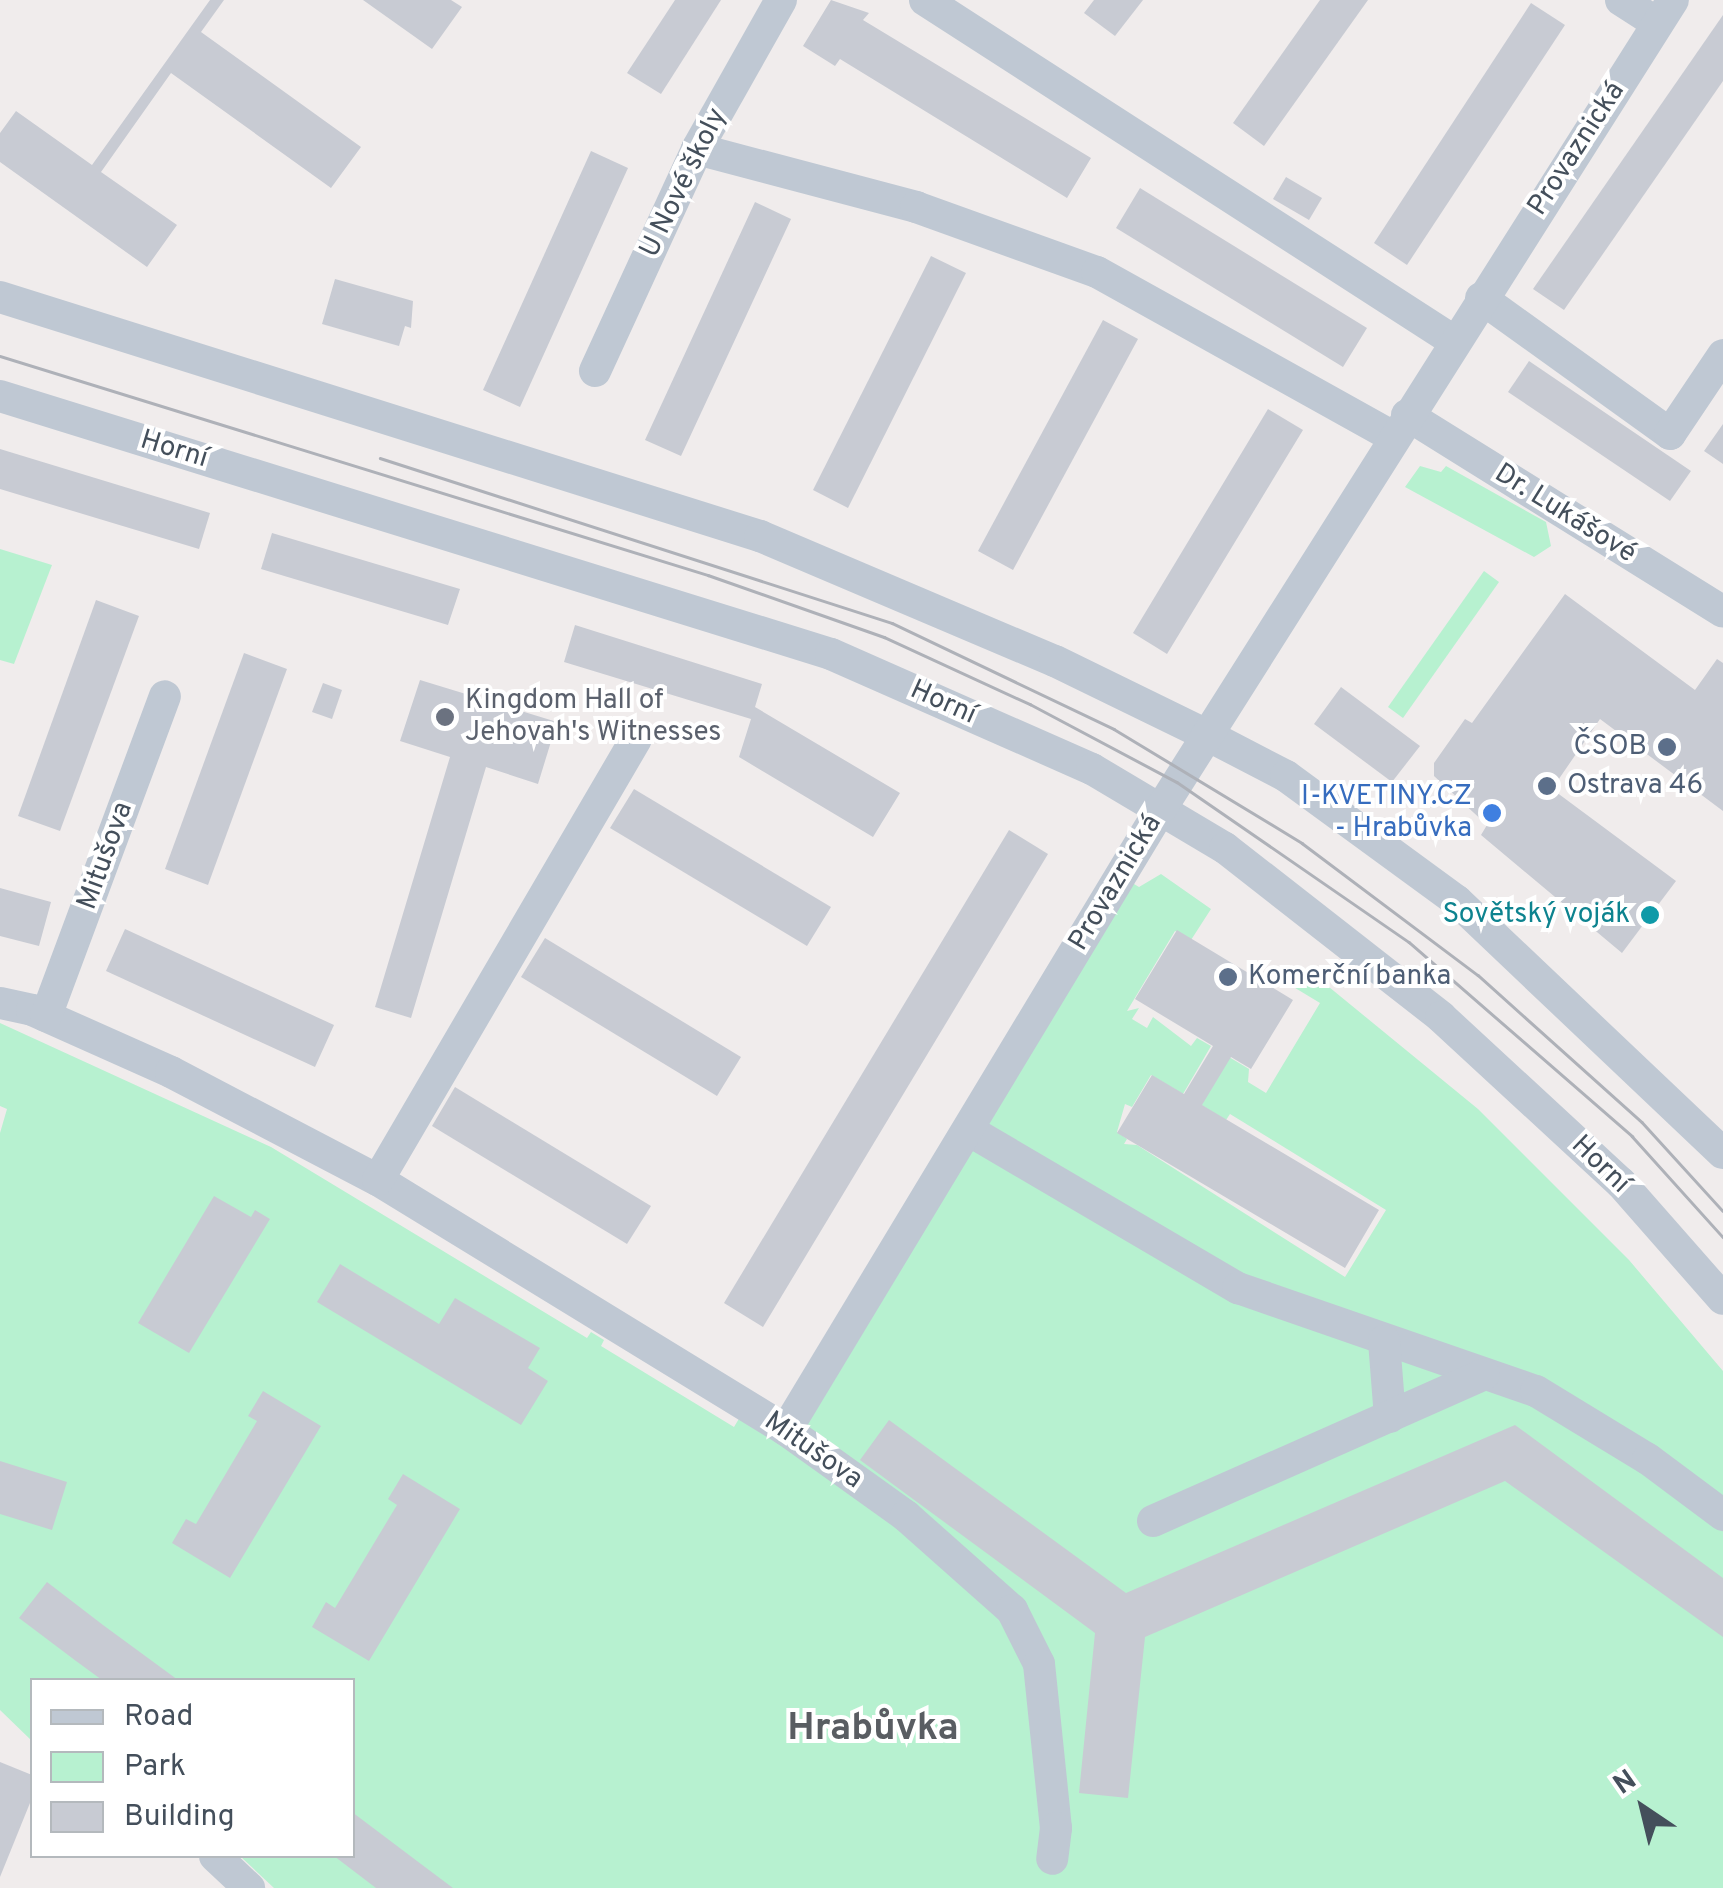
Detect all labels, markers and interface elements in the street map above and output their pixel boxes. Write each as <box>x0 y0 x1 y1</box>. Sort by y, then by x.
street label: Provaznická <box>1521 76 1633 222</box>
street label: U Nové školy <box>633 103 735 263</box>
street label: Horní <box>136 424 212 476</box>
street label: Dr. Lukášové <box>1488 457 1642 571</box>
street label: Horní <box>905 674 981 732</box>
place label: Kingdom Hall of Jehovah's Witnesses <box>465 684 722 750</box>
marker: Kingdom Hall of Jehovah's Witnesses <box>434 706 456 728</box>
place label: ČSOB <box>1574 730 1647 764</box>
marker: ČSOB <box>1656 736 1678 758</box>
place label: Ostrava 46 <box>1567 769 1703 803</box>
marker: Ostrava 46 <box>1536 775 1558 797</box>
place label: I-KVETINY.CZ - Hrabůvka <box>1301 780 1472 846</box>
street label: Mitušova <box>71 798 141 914</box>
marker: I-KVETINY.CZ - Hrabůvka <box>1481 802 1503 824</box>
street label: Provaznická <box>1062 809 1170 957</box>
place label: Sovětský voják <box>1442 898 1630 932</box>
marker: Sovětský voják <box>1639 904 1661 926</box>
place label: Komerční banka <box>1248 960 1451 994</box>
marker: Komerční banka <box>1217 966 1239 988</box>
street label: Horní <box>1564 1129 1636 1201</box>
street label: Mitušova <box>757 1405 869 1497</box>
legend <box>30 1678 355 1858</box>
text: Road <box>124 1699 193 1736</box>
district label: Hrabůvka <box>787 1707 959 1753</box>
text: Park <box>124 1749 186 1786</box>
north arrow <box>1593 1758 1693 1858</box>
text: N <box>1607 1763 1644 1804</box>
text: Building <box>124 1799 235 1836</box>

